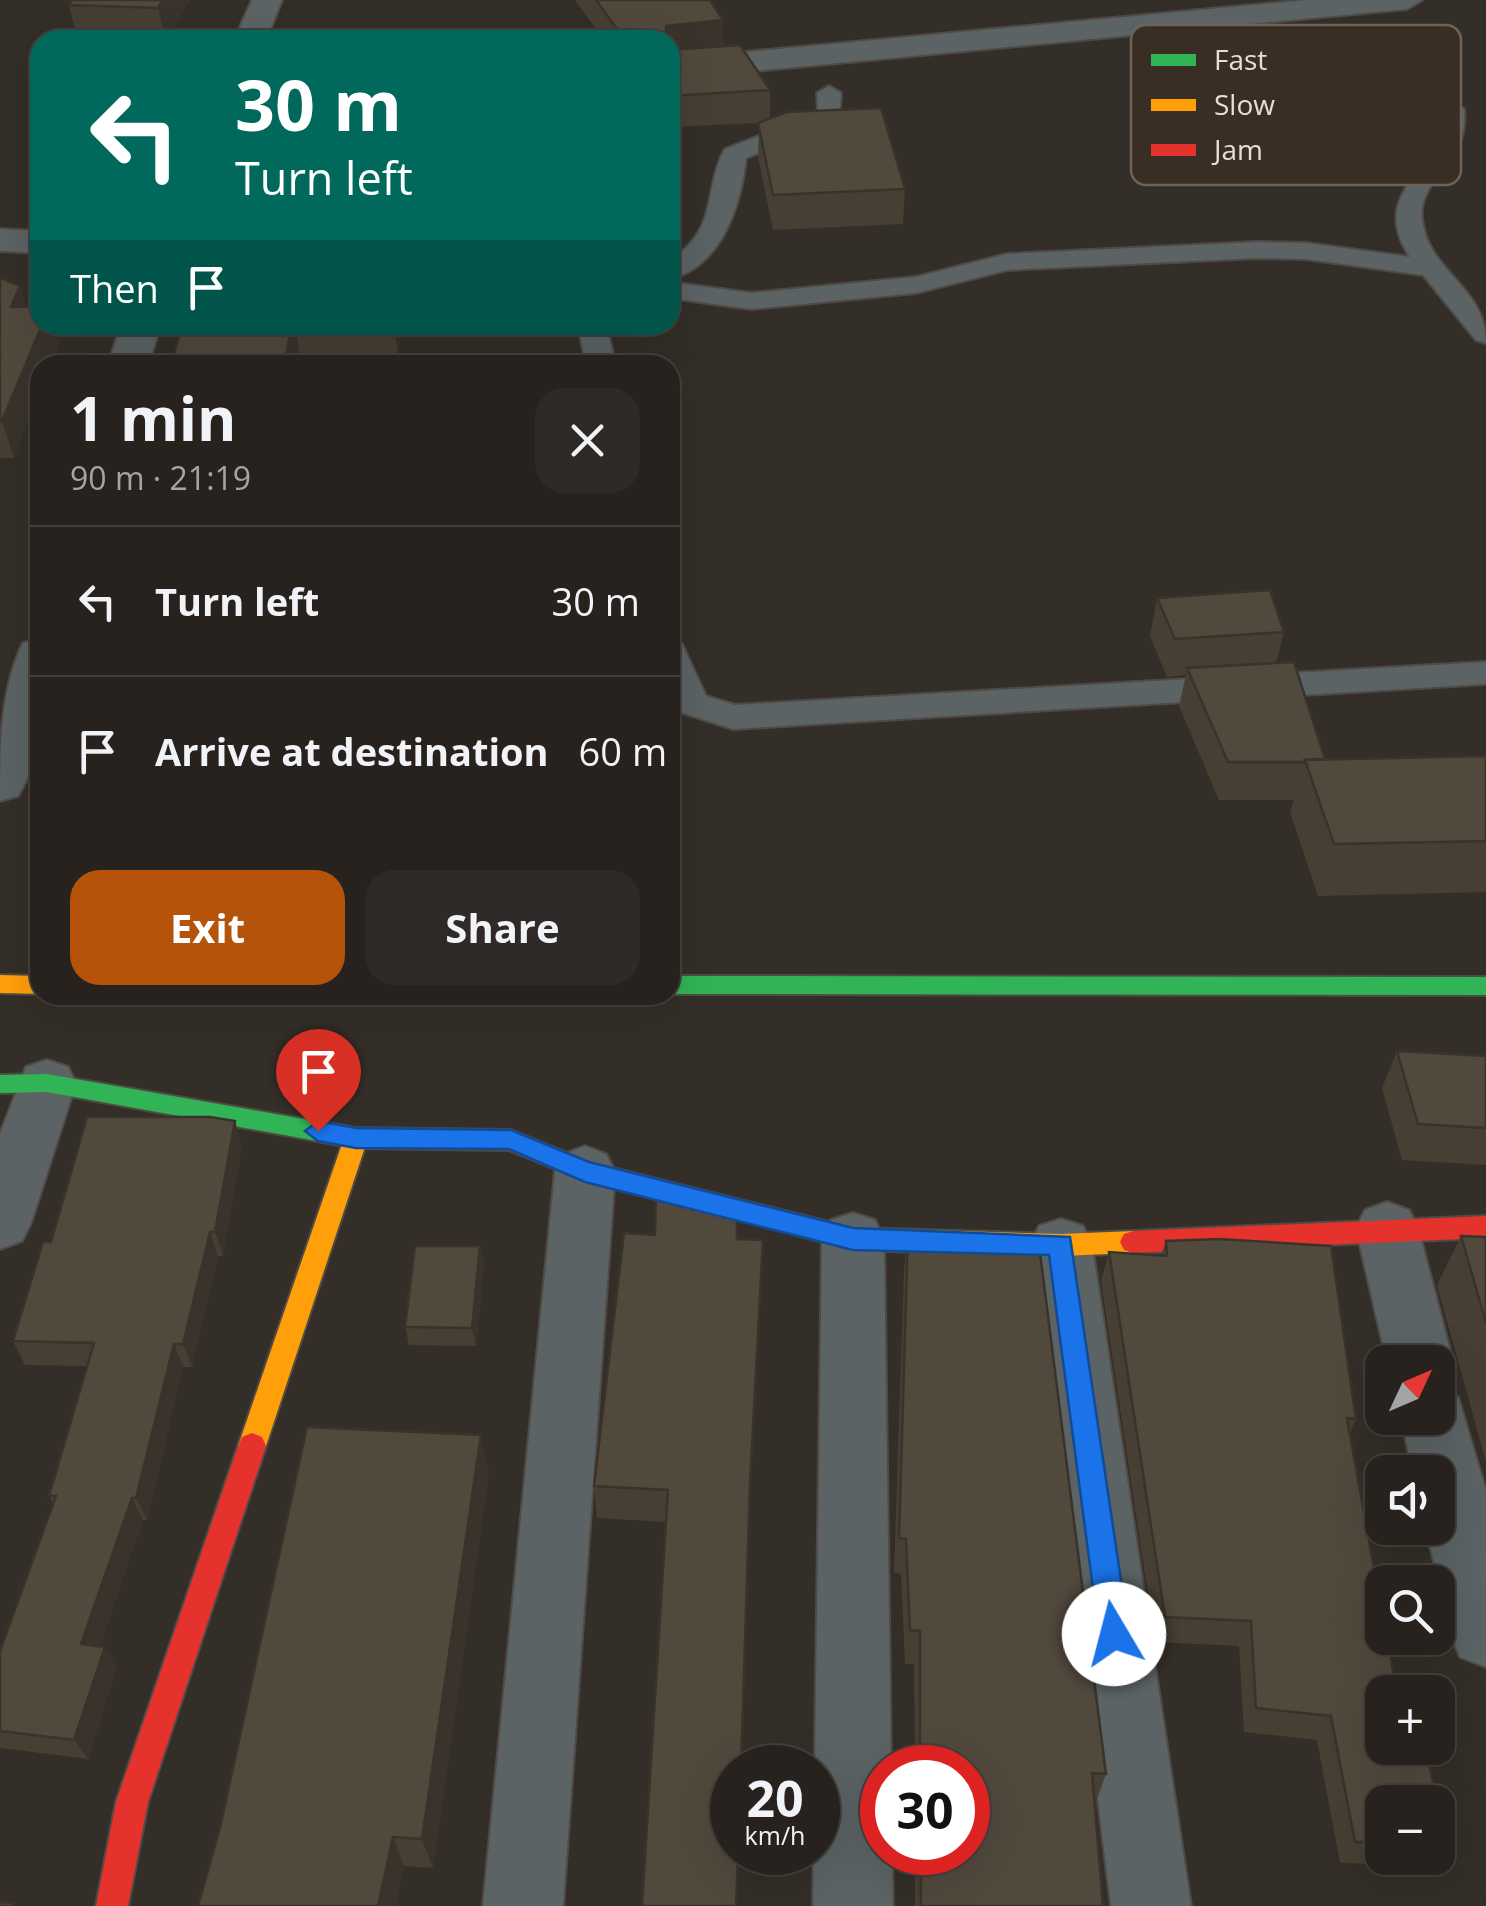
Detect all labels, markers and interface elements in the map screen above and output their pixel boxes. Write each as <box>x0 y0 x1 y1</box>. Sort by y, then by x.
legend <box>1131 25 1461 185</box>
text: Fast <box>1214 40 1267 78</box>
text: 30 m <box>235 56 402 152</box>
icon: left <box>70 70 200 200</box>
text: Slow <box>1214 85 1275 123</box>
text: Jam <box>1211 130 1263 168</box>
text: Turn left <box>235 147 413 208</box>
icon: arrive <box>179 260 234 315</box>
text: Then <box>70 262 159 314</box>
text: 1 min <box>70 377 237 459</box>
button: close <box>535 388 640 493</box>
text: 90 m · 21:19 <box>70 456 251 499</box>
icon: left <box>70 574 125 629</box>
text: Turn left <box>155 575 319 627</box>
text: 30 m <box>551 575 640 627</box>
icon: arrive <box>70 724 125 779</box>
text: Arrive at destination <box>155 725 549 777</box>
text: 60 m <box>579 725 667 777</box>
button: Exit <box>70 870 345 985</box>
button: Share <box>365 870 640 985</box>
pin <box>276 1029 361 1132</box>
icon: arrive <box>291 1044 346 1099</box>
north arrow <box>1365 1345 1455 1435</box>
map controls <box>1365 1345 1455 1875</box>
button: sound <box>1365 1455 1455 1545</box>
button: search <box>1365 1565 1455 1655</box>
position arrow <box>1062 1582 1166 1686</box>
button: + <box>1365 1675 1455 1765</box>
speed limit sign: 30 <box>860 1745 990 1875</box>
text: 20 <box>746 1764 804 1832</box>
button: − <box>1365 1785 1455 1875</box>
text: km/h <box>745 1818 805 1852</box>

